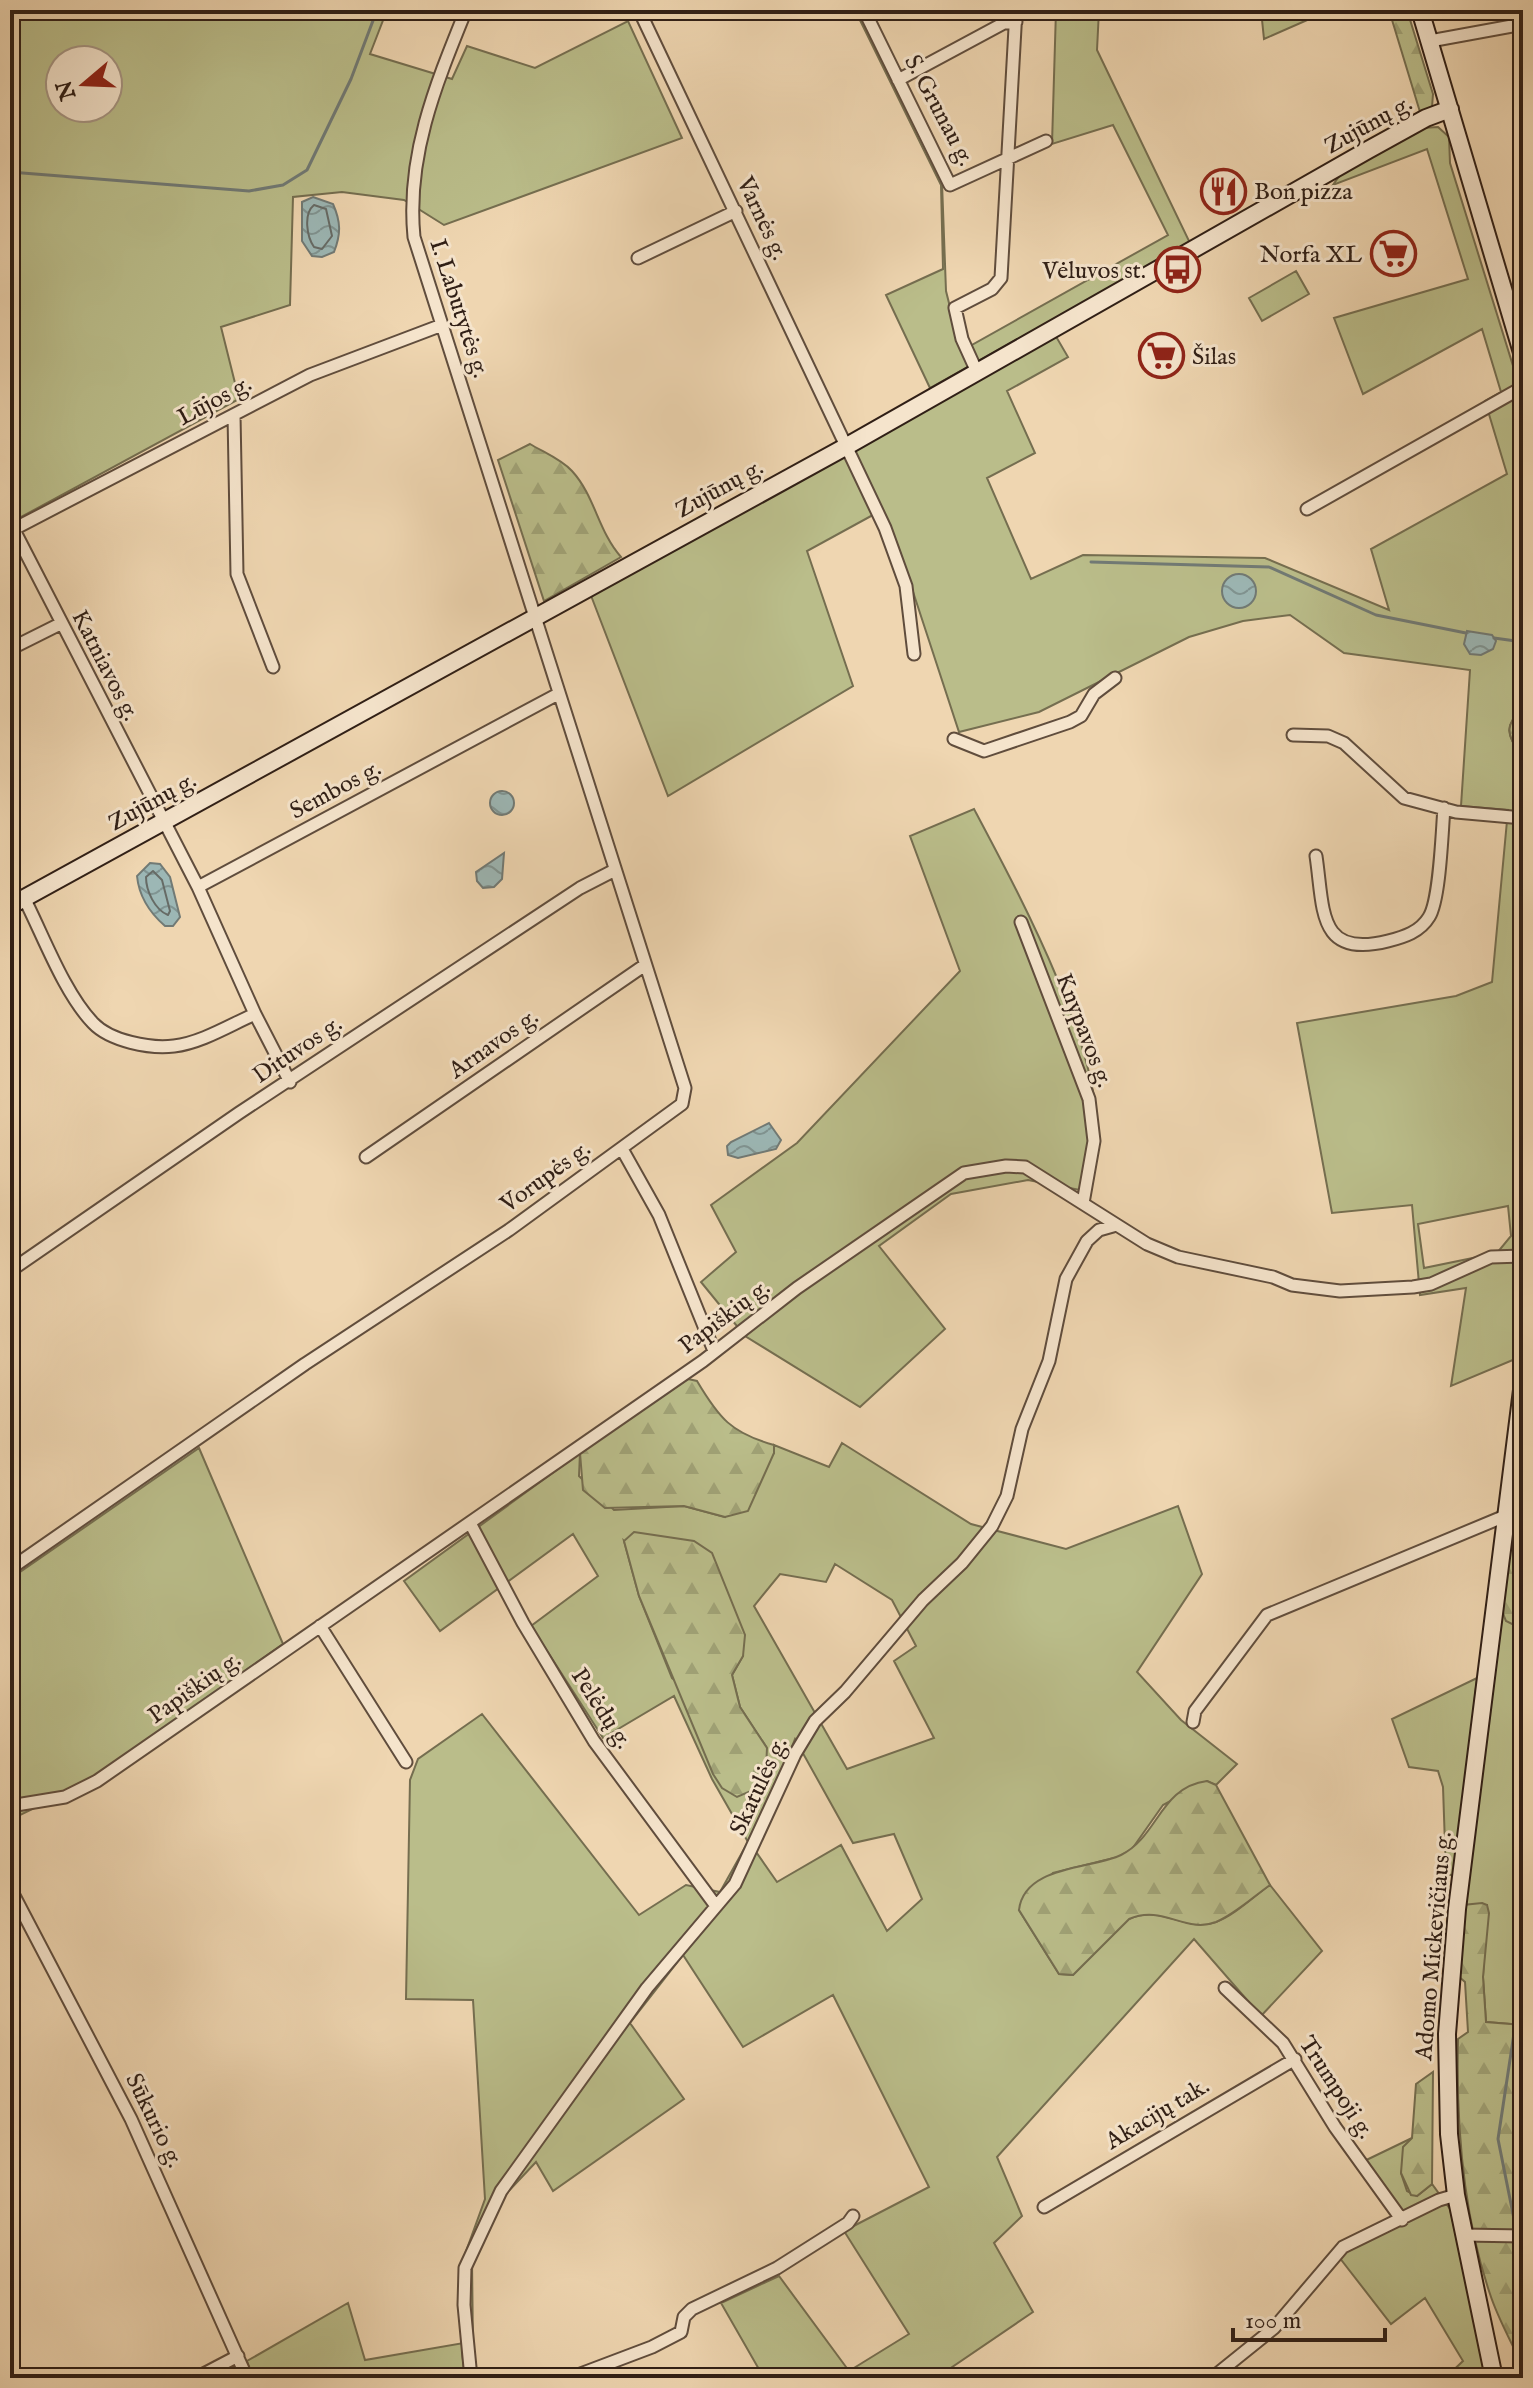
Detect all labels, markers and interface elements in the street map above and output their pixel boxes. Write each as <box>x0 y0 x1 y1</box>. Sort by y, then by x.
north arrow <box>44 44 124 124</box>
street label: S. Grunau g. <box>896 50 981 172</box>
text: N <box>51 76 84 104</box>
street label: Zujūnų g. <box>1319 89 1418 162</box>
restaurant icon: Bon pizza <box>1199 167 1247 215</box>
street label: Varnės g. <box>728 171 794 265</box>
place label: Bon pizza <box>1254 177 1353 208</box>
supermarket icon: Norfa XL <box>1369 230 1417 278</box>
street label: I. Labutytės g. <box>422 235 496 382</box>
place label: Norfa XL <box>1259 240 1363 271</box>
bus stop icon: Vėluvos st. <box>1153 246 1201 294</box>
place label: Vėluvos st. <box>1041 256 1146 287</box>
supermarket icon: Šilas <box>1137 332 1185 380</box>
place label: Šilas <box>1192 342 1236 373</box>
street label: Lūjos g. <box>172 369 257 434</box>
street label: Zujūnų g. <box>670 453 769 526</box>
street label: Katniavos g. <box>64 605 146 726</box>
street label: Sembos g. <box>285 753 387 827</box>
street label: Zujūnų g. <box>103 766 202 839</box>
street label: Knypavos g. <box>1048 969 1120 1092</box>
street label: Arnavos g. <box>442 1002 545 1087</box>
street label: Dituvos g. <box>247 1009 349 1091</box>
street label: Vorupės g. <box>494 1134 597 1221</box>
street label: Papiškių g. <box>673 1273 777 1362</box>
street label: Papiškių g. <box>142 1645 247 1732</box>
street label: Pelėdų g. <box>563 1662 638 1755</box>
street label: Skatulės g. <box>723 1732 796 1841</box>
street label: Adomo Mickevičiaus g. <box>1409 1830 1460 2063</box>
street label: Trumpoji g. <box>1291 2030 1381 2145</box>
street label: Sūkurio g. <box>118 2068 190 2173</box>
street label: Akacijų tak. <box>1099 2071 1216 2158</box>
scale bar <box>1233 2292 1385 2342</box>
text: 100 m <box>1245 2306 1301 2337</box>

